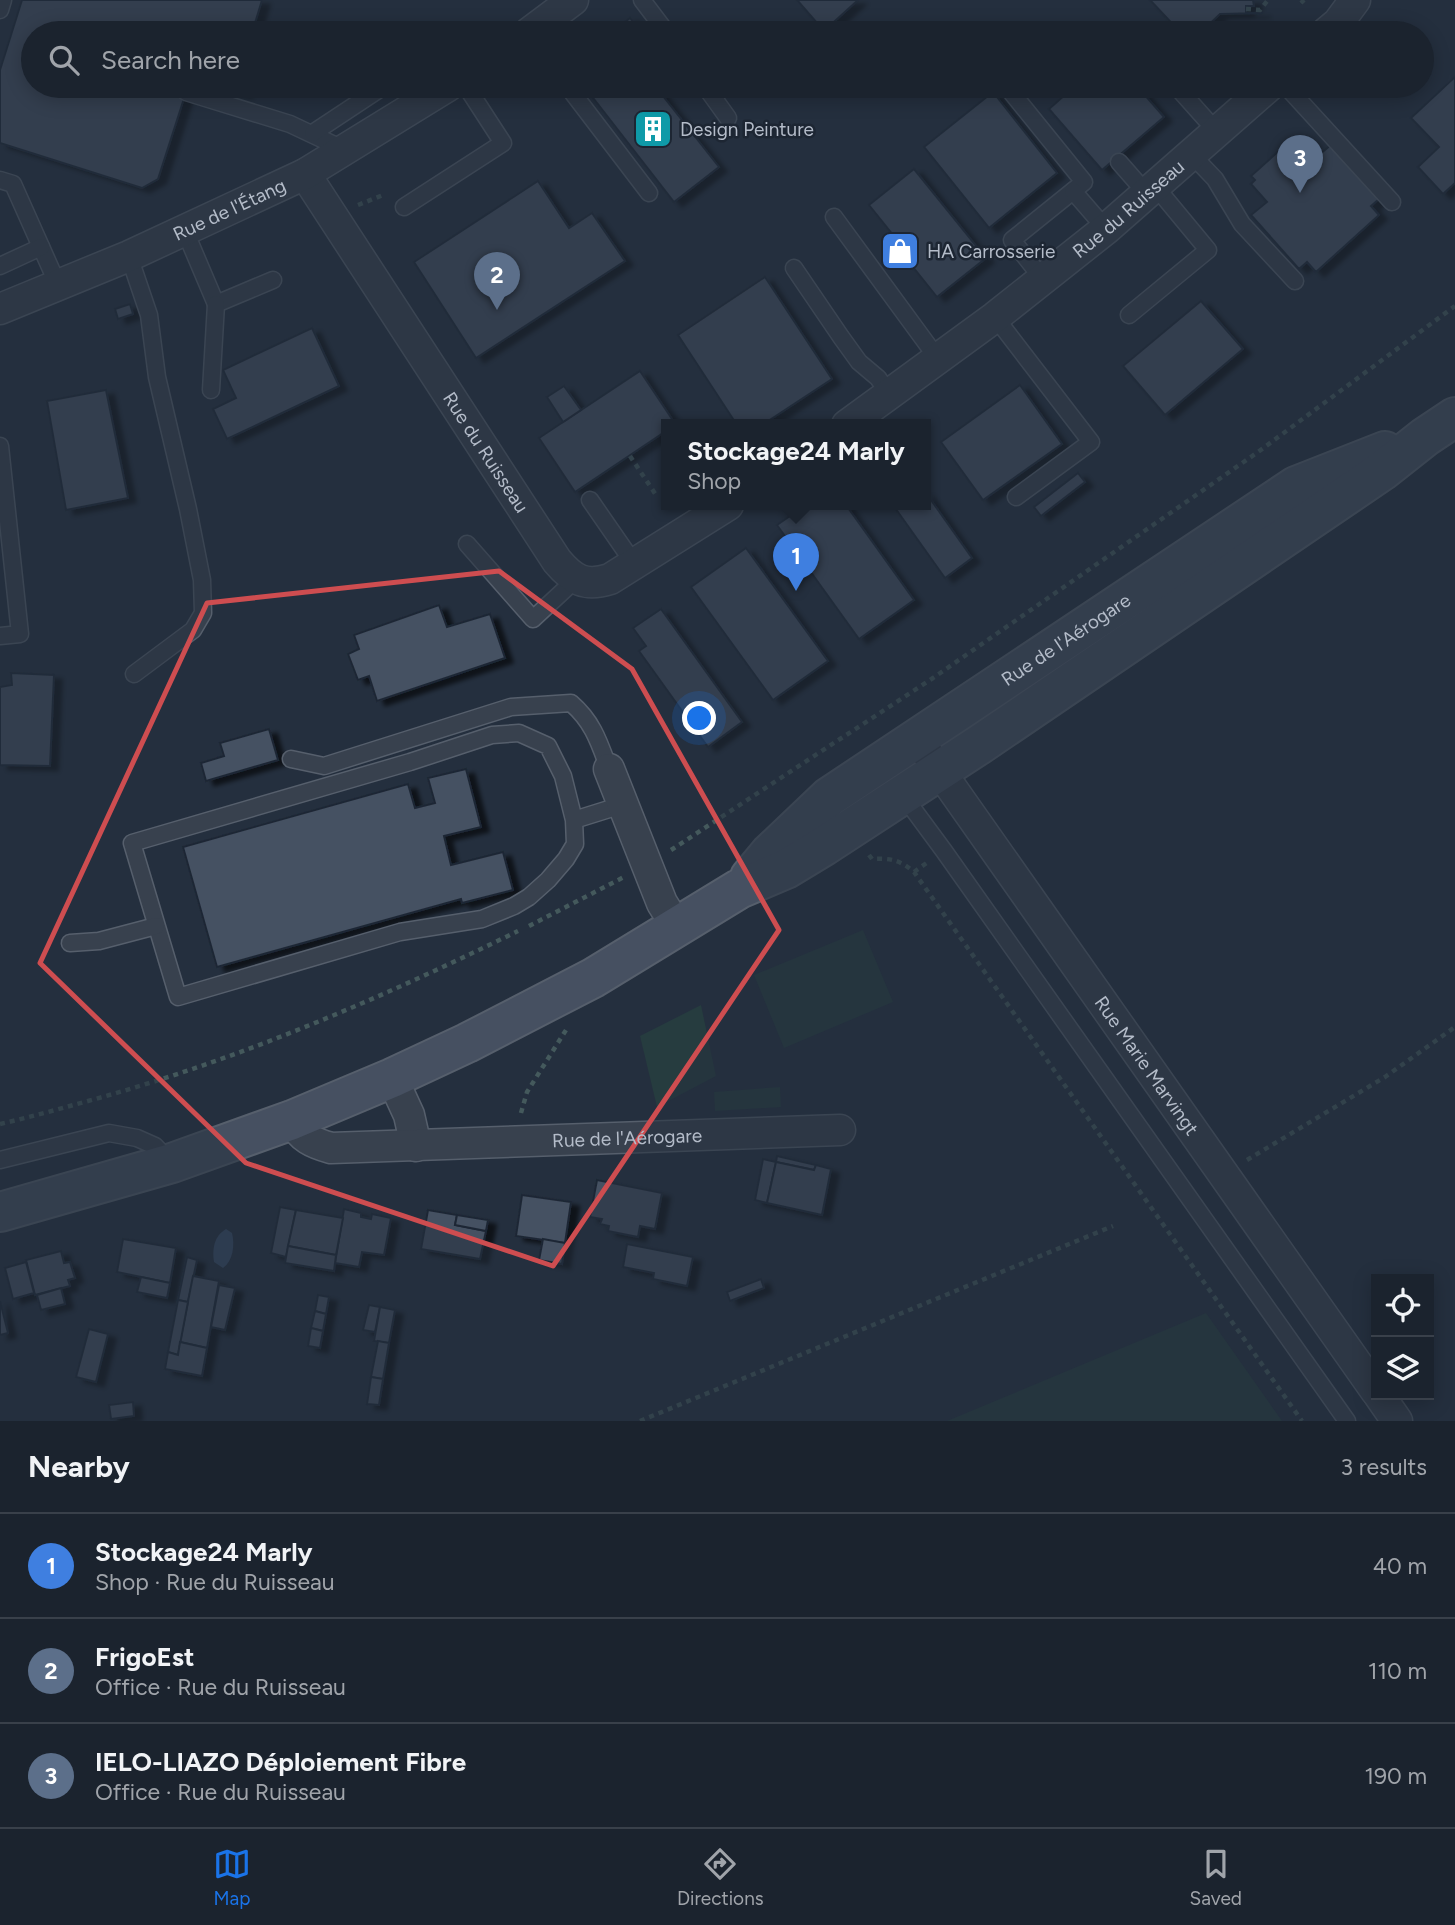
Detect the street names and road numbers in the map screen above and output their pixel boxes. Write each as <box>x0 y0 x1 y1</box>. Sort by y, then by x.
street label: Rue du Ruisseau <box>1068 155 1189 263</box>
street label: Rue de l'Étang <box>169 173 289 245</box>
street label: Rue du Ruisseau <box>438 388 534 517</box>
street label: Rue de l'Aérogare <box>997 588 1135 691</box>
street label: Rue Marie Marvingt <box>1090 991 1204 1139</box>
street label: Rue de l'Aérogare <box>552 1123 702 1152</box>

